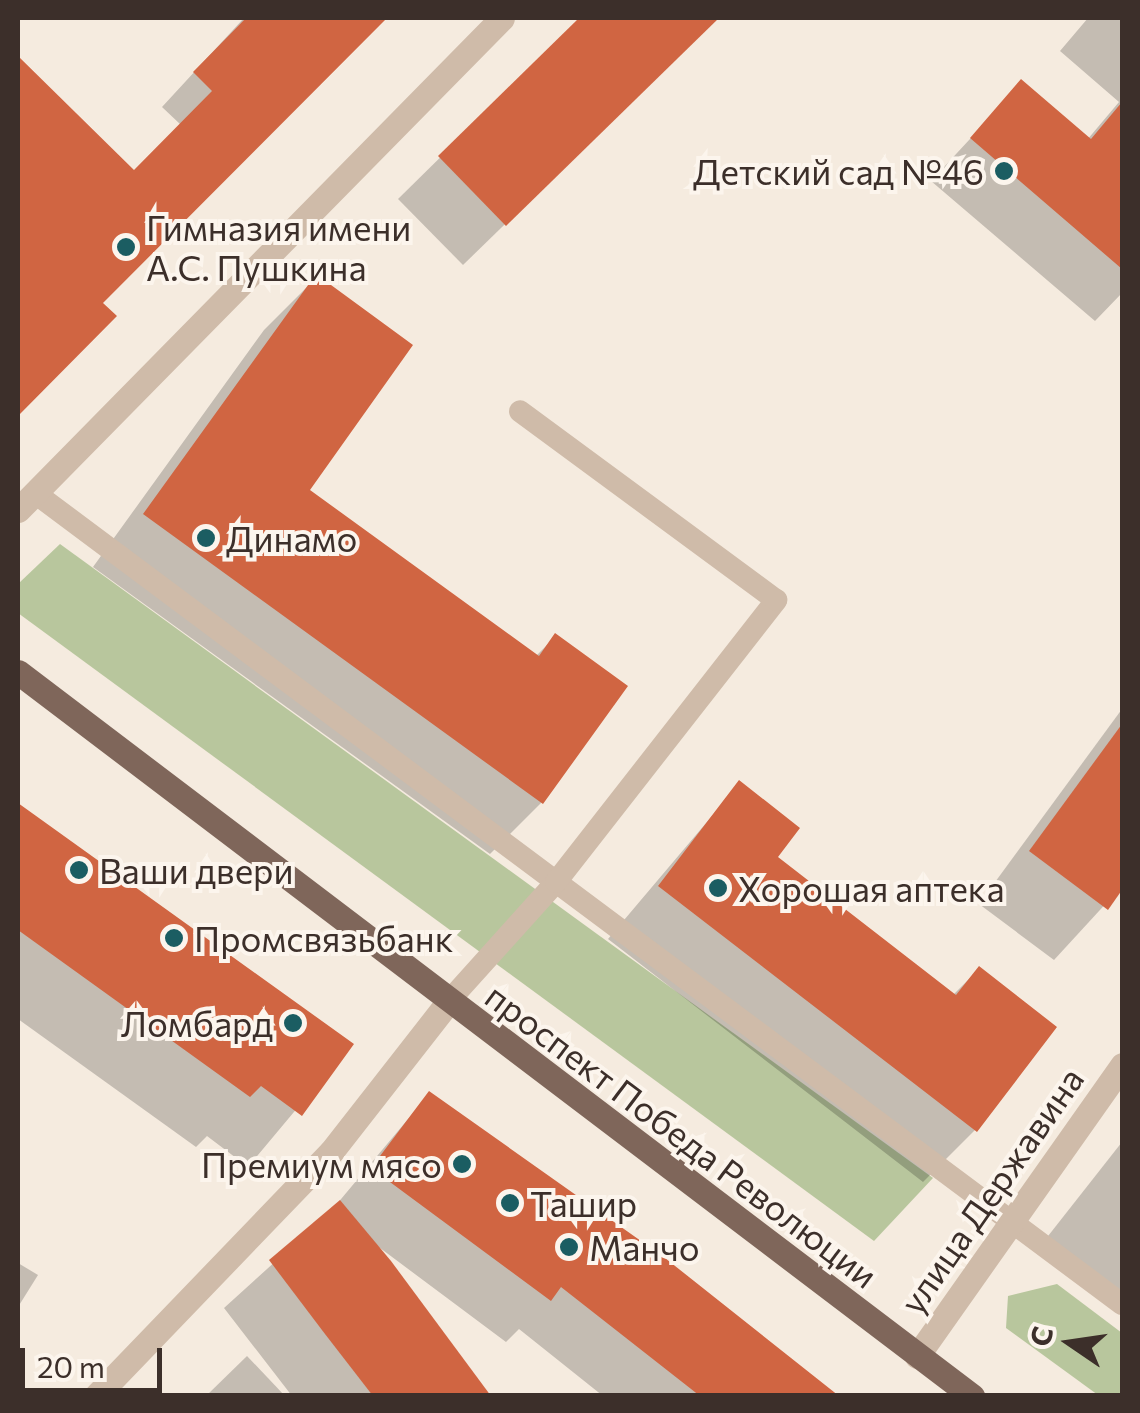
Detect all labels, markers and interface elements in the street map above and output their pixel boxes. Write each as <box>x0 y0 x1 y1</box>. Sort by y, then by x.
place label: Детский сад №46 <box>693 150 984 192</box>
marker: Детский сад №46 <box>993 160 1015 182</box>
place label: Гимназия имени А.С. Пушкина <box>146 206 411 288</box>
marker: Гимназия имени А.С. Пушкина <box>115 236 137 258</box>
place label: Динамо <box>226 517 357 559</box>
marker: Динамо <box>195 527 217 549</box>
place label: Ваши двери <box>99 849 294 891</box>
marker: Ваши двери <box>68 859 90 881</box>
place label: Хорошая аптека <box>738 867 1005 909</box>
marker: Хорошая аптека <box>707 877 729 899</box>
place label: Промсвязьбанк <box>194 917 453 959</box>
marker: Промсвязьбанк <box>163 927 185 949</box>
street label: проспект Победа Революции <box>478 974 886 1296</box>
place label: Ломбард <box>121 1002 273 1044</box>
marker: Ломбард <box>282 1012 304 1034</box>
street label: улица Державина <box>890 1059 1092 1321</box>
place label: Премиум мясо <box>201 1143 442 1185</box>
marker: Премиум мясо <box>451 1153 473 1175</box>
place label: Ташир <box>530 1182 637 1224</box>
marker: Ташир <box>499 1192 521 1214</box>
place label: Манчо <box>589 1226 700 1268</box>
marker: Манчо <box>558 1236 580 1258</box>
north arrow <box>1020 1293 1120 1393</box>
text: С <box>1022 1323 1059 1349</box>
scale bar <box>25 1328 168 1390</box>
text: 20 m <box>37 1347 105 1384</box>

